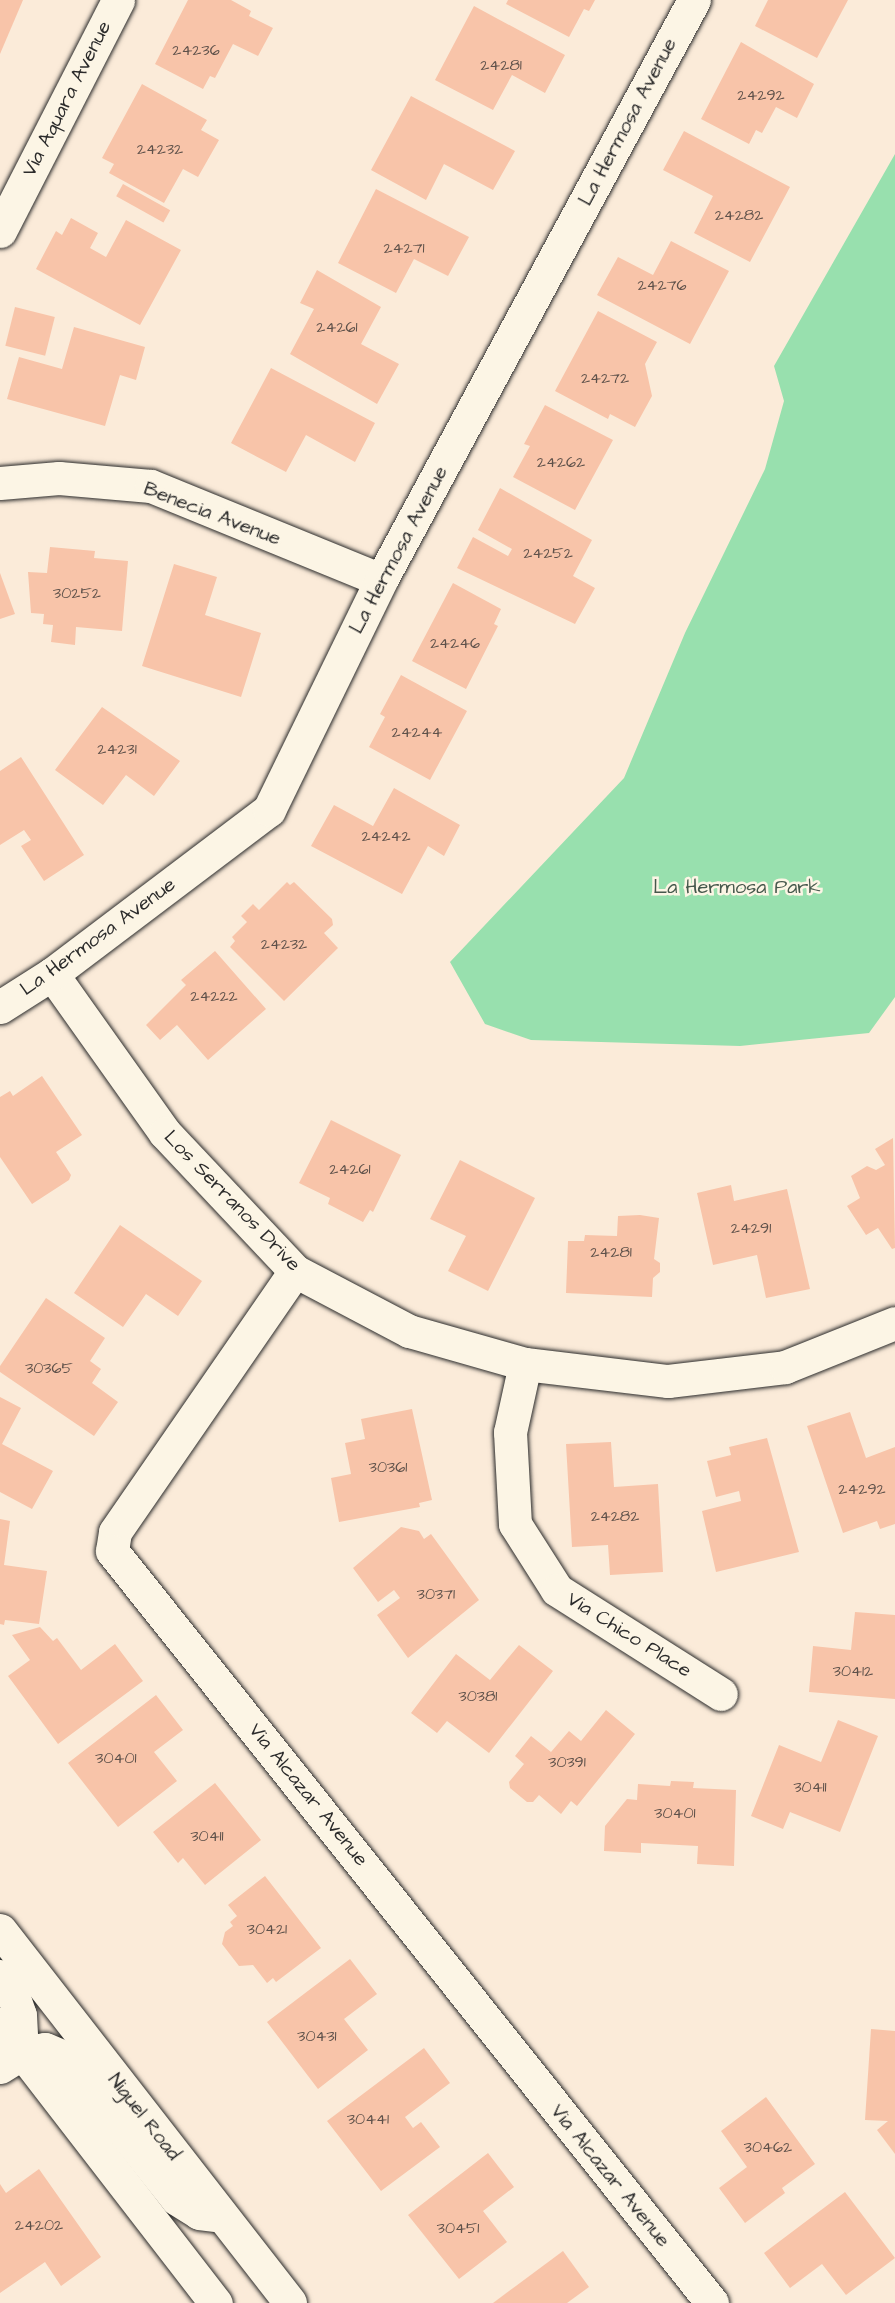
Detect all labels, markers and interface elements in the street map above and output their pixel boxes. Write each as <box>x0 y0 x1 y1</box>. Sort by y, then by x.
street label: Via Aquara Avenue <box>17 17 117 181</box>
street label: La Hermosa Avenue <box>574 34 682 210</box>
house number: 24236 <box>172 40 220 60</box>
house number: 24281 <box>480 55 522 75</box>
house number: 24292 <box>737 85 785 105</box>
house number: 24232 <box>137 139 183 159</box>
house number: 24282 <box>715 205 763 225</box>
house number: 24271 <box>383 238 425 258</box>
house number: 24276 <box>637 275 687 295</box>
house number: 24261 <box>316 317 358 337</box>
house number: 24272 <box>581 368 629 388</box>
house number: 24262 <box>537 452 585 472</box>
street label: La Hermosa Avenue <box>345 462 453 638</box>
street label: Benecia Avenue <box>140 477 284 551</box>
house number: 24252 <box>523 543 573 563</box>
house number: 30252 <box>53 583 101 603</box>
house number: 24246 <box>430 633 480 653</box>
house number: 24244 <box>392 722 442 742</box>
house number: 24231 <box>97 739 137 759</box>
house number: 24242 <box>361 826 411 846</box>
street label: La Hermosa Avenue <box>16 873 180 1001</box>
park label: La Hermosa Park <box>653 875 821 899</box>
house number: 24232 <box>261 934 307 954</box>
house number: 24222 <box>190 986 238 1006</box>
street label: Los Serranos Drive <box>159 1126 305 1276</box>
house number: 24261 <box>329 1159 371 1179</box>
house number: 24291 <box>731 1218 771 1238</box>
house number: 24281 <box>590 1242 632 1262</box>
house number: 30365 <box>25 1358 73 1378</box>
house number: 30361 <box>369 1457 407 1477</box>
house number: 24292 <box>838 1479 886 1499</box>
house number: 24282 <box>591 1506 639 1526</box>
house number: 30371 <box>417 1584 455 1604</box>
street label: Via Chico Place <box>562 1587 696 1683</box>
house number: 30412 <box>833 1661 873 1681</box>
house number: 30381 <box>459 1686 497 1706</box>
street label: Via Alcazar Avenue <box>243 1719 373 1871</box>
house number: 30401 <box>95 1748 137 1768</box>
house number: 30391 <box>548 1752 586 1772</box>
house number: 30411 <box>793 1777 827 1797</box>
house number: 30401 <box>654 1803 696 1823</box>
house number: 30411 <box>190 1826 224 1846</box>
house number: 30421 <box>247 1919 287 1939</box>
house number: 30431 <box>297 2026 337 2046</box>
street label: Niguel Road <box>103 2069 185 2165</box>
street label: Via Alcazar Avenue <box>545 2100 675 2252</box>
house number: 30441 <box>347 2109 389 2129</box>
house number: 30462 <box>744 2137 792 2157</box>
house number: 24202 <box>15 2215 63 2235</box>
house number: 30451 <box>437 2218 479 2238</box>

